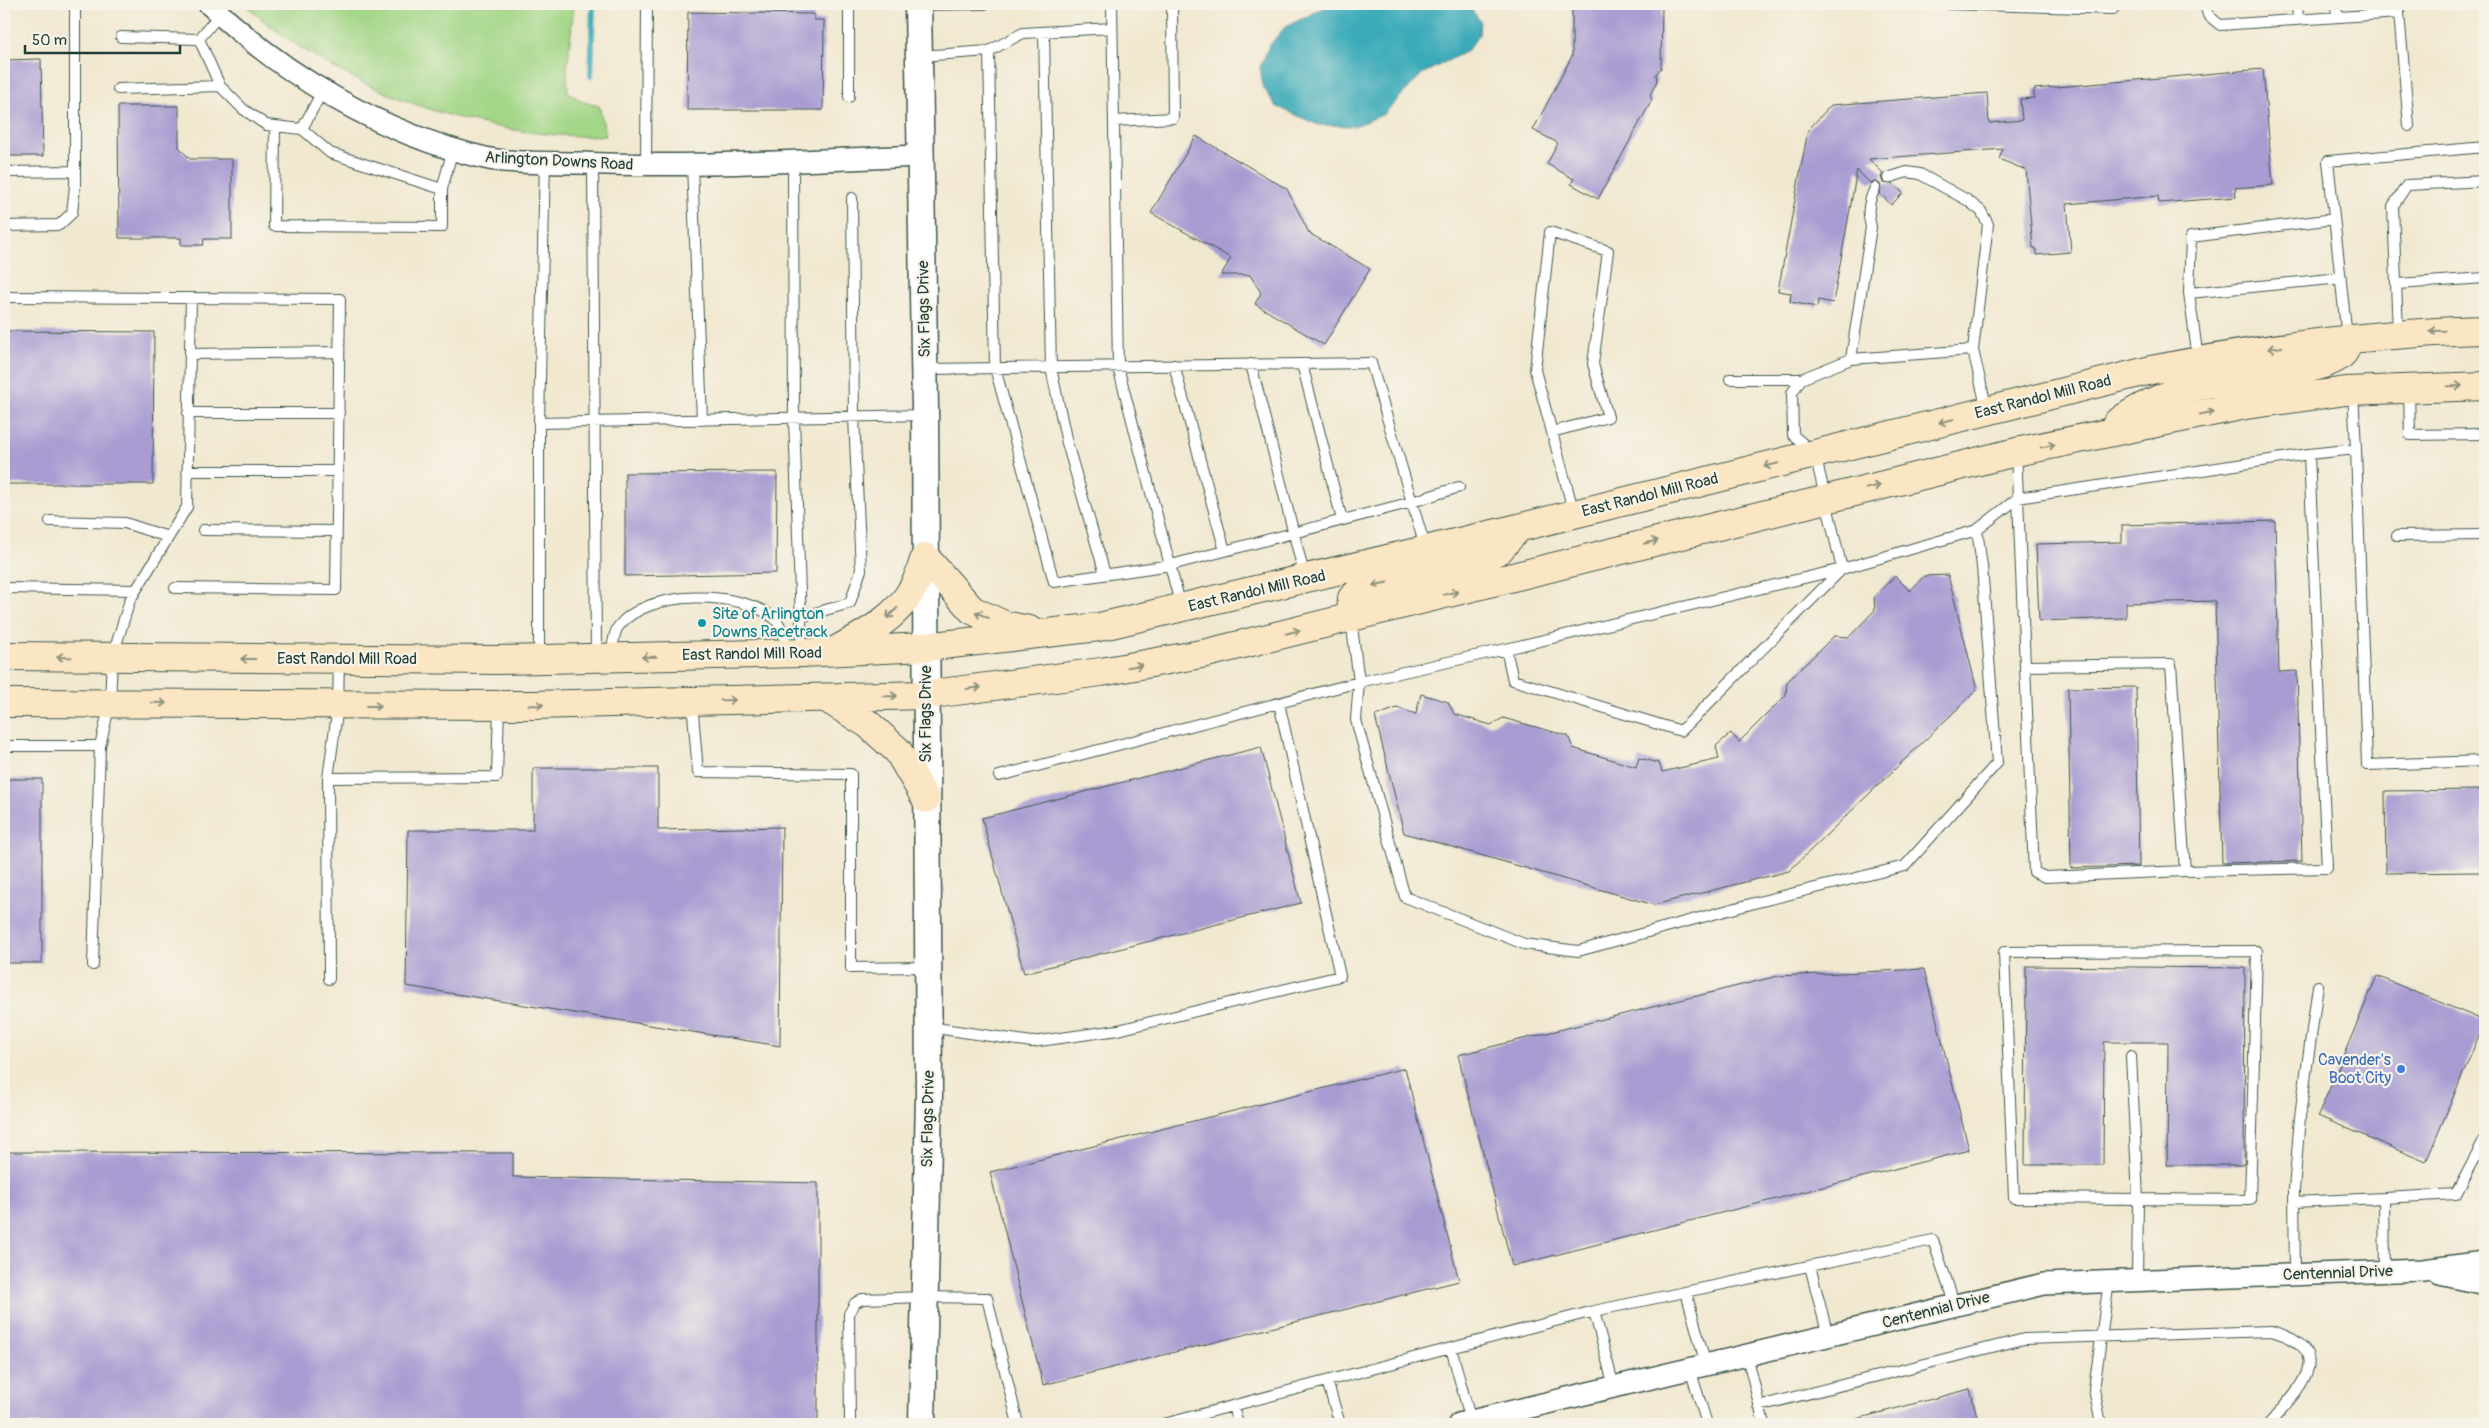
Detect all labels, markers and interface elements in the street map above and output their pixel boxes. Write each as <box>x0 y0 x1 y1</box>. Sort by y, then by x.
scale bar <box>25 22 180 54</box>
text: 50 m <box>32 31 67 50</box>
street label: Arlington Downs Road <box>484 147 634 175</box>
street label: Six Flags Drive <box>913 260 935 358</box>
one-way arrow <box>2429 326 2445 336</box>
one-way arrow <box>2267 343 2283 353</box>
street label: East Randol Mill Road <box>1973 370 2113 424</box>
one-way arrow <box>2447 382 2463 391</box>
one-way arrow <box>2198 407 2214 417</box>
one-way arrow <box>1938 417 1954 427</box>
one-way arrow <box>2039 441 2055 450</box>
one-way arrow <box>1764 461 1780 470</box>
street label: East Randol Mill Road <box>1580 468 1720 522</box>
one-way arrow <box>1864 482 1880 491</box>
one-way arrow <box>1642 537 1658 546</box>
street label: East Randol Mill Road <box>1186 565 1328 617</box>
one-way arrow <box>1372 580 1388 590</box>
one-way arrow <box>1443 588 1459 597</box>
place label: Site of Arlington Downs Racetrack <box>712 604 828 642</box>
one-way arrow <box>886 607 899 619</box>
one-way arrow <box>975 609 990 619</box>
marker: Site of Arlington Downs Racetrack <box>696 617 708 629</box>
one-way arrow <box>1285 627 1301 636</box>
street label: East Randol Mill Road <box>682 643 822 665</box>
street label: East Randol Mill Road <box>277 649 417 669</box>
one-way arrow <box>56 652 72 662</box>
one-way arrow <box>641 652 657 661</box>
one-way arrow <box>240 654 256 664</box>
one-way arrow <box>1126 660 1142 670</box>
street label: Six Flags Drive <box>916 665 936 763</box>
one-way arrow <box>965 683 981 693</box>
one-way arrow <box>882 691 898 701</box>
one-way arrow <box>720 695 736 705</box>
one-way arrow <box>150 698 167 708</box>
one-way arrow <box>528 700 544 710</box>
one-way arrow <box>366 701 382 711</box>
place label: Cavender's Boot City <box>2318 1050 2391 1088</box>
marker: Cavender's Boot City <box>2395 1063 2407 1075</box>
street label: Six Flags Drive <box>917 1070 939 1168</box>
street label: Centennial Drive <box>2283 1261 2394 1285</box>
street label: Centennial Drive <box>1880 1287 1992 1333</box>

